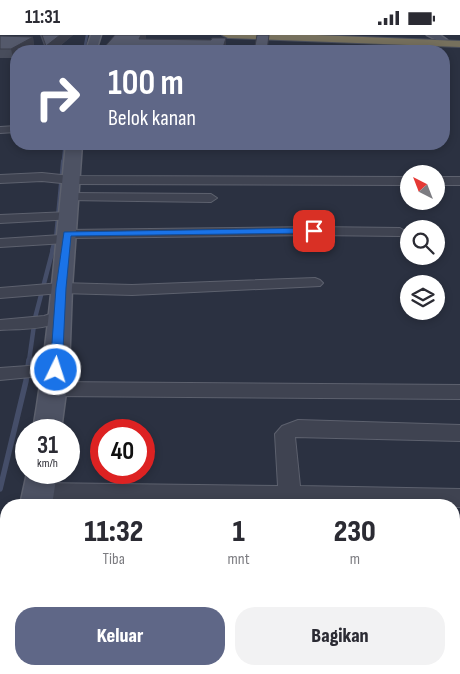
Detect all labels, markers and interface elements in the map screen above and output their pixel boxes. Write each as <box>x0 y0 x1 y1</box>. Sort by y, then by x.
text: 11:31 <box>25 6 60 29</box>
text: 100 m <box>108 62 184 105</box>
icon: right <box>25 65 90 130</box>
text: Belok kanan <box>108 105 196 132</box>
north arrow <box>400 165 445 210</box>
map controls <box>400 165 445 320</box>
pin <box>293 210 335 252</box>
icon: arrive <box>300 217 328 245</box>
button: search <box>400 220 445 265</box>
button: layers <box>400 275 445 320</box>
position arrow <box>29 343 81 395</box>
speed limit sign: 40 <box>90 419 155 484</box>
text: 31 <box>37 430 58 461</box>
text: km/h <box>37 456 58 471</box>
text: 11:32 <box>84 514 143 550</box>
text: 1 <box>232 514 245 550</box>
text: 230 <box>334 514 376 550</box>
text: Tiba <box>103 550 125 569</box>
text: mnt <box>227 550 250 569</box>
text: m <box>350 550 360 569</box>
button: Keluar <box>15 607 225 665</box>
button: Bagikan <box>235 607 445 665</box>

